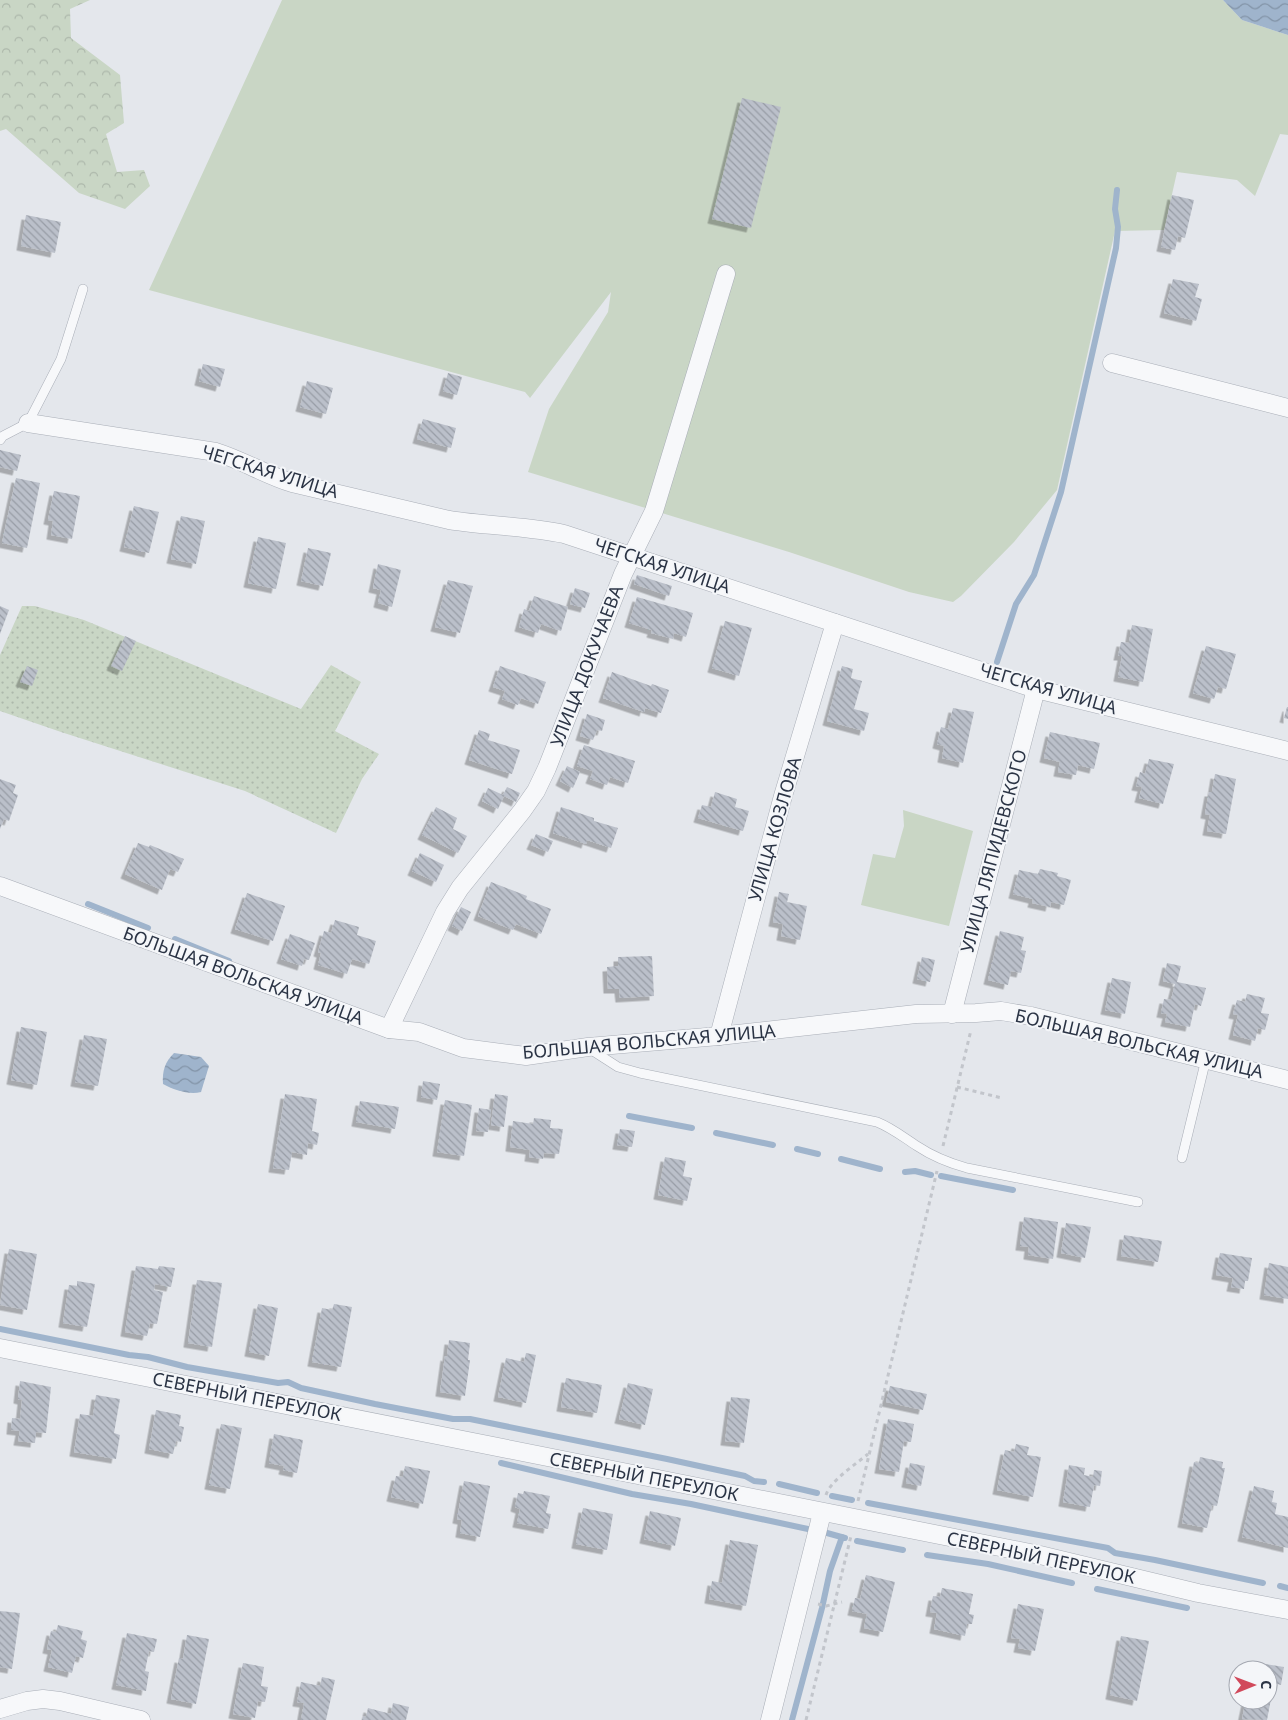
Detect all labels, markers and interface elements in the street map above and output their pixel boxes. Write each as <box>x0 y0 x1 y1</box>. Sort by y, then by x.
street label: ЧЕГСКАЯ УЛИЦА <box>199 439 342 503</box>
street label: ЧЕГСКАЯ УЛИЦА <box>591 532 734 599</box>
street label: УЛИЦА ДОКУЧАЕВА <box>544 581 628 750</box>
street label: ЧЕГСКАЯ УЛИЦА <box>977 657 1120 719</box>
street label: УЛИЦА ЛЯПИДЕВСКОГО <box>954 746 1032 955</box>
street label: УЛИЦА КОЗЛОВА <box>742 753 806 904</box>
street label: БОЛЬШАЯ ВОЛЬСКАЯ УЛИЦА <box>120 920 367 1030</box>
street label: БОЛЬШАЯ ВОЛЬСКАЯ УЛИЦА <box>1013 1003 1266 1083</box>
street label: БОЛЬШАЯ ВОЛЬСКАЯ УЛИЦА <box>521 1018 777 1064</box>
street label: СЕВЕРНЫЙ ПЕРЕУЛОК <box>151 1366 345 1426</box>
street label: СЕВЕРНЫЙ ПЕРЕУЛОК <box>548 1446 742 1506</box>
street label: СЕВЕРНЫЙ ПЕРЕУЛОК <box>945 1525 1138 1589</box>
north arrow <box>1228 1660 1278 1710</box>
text: С <box>1257 1680 1276 1689</box>

